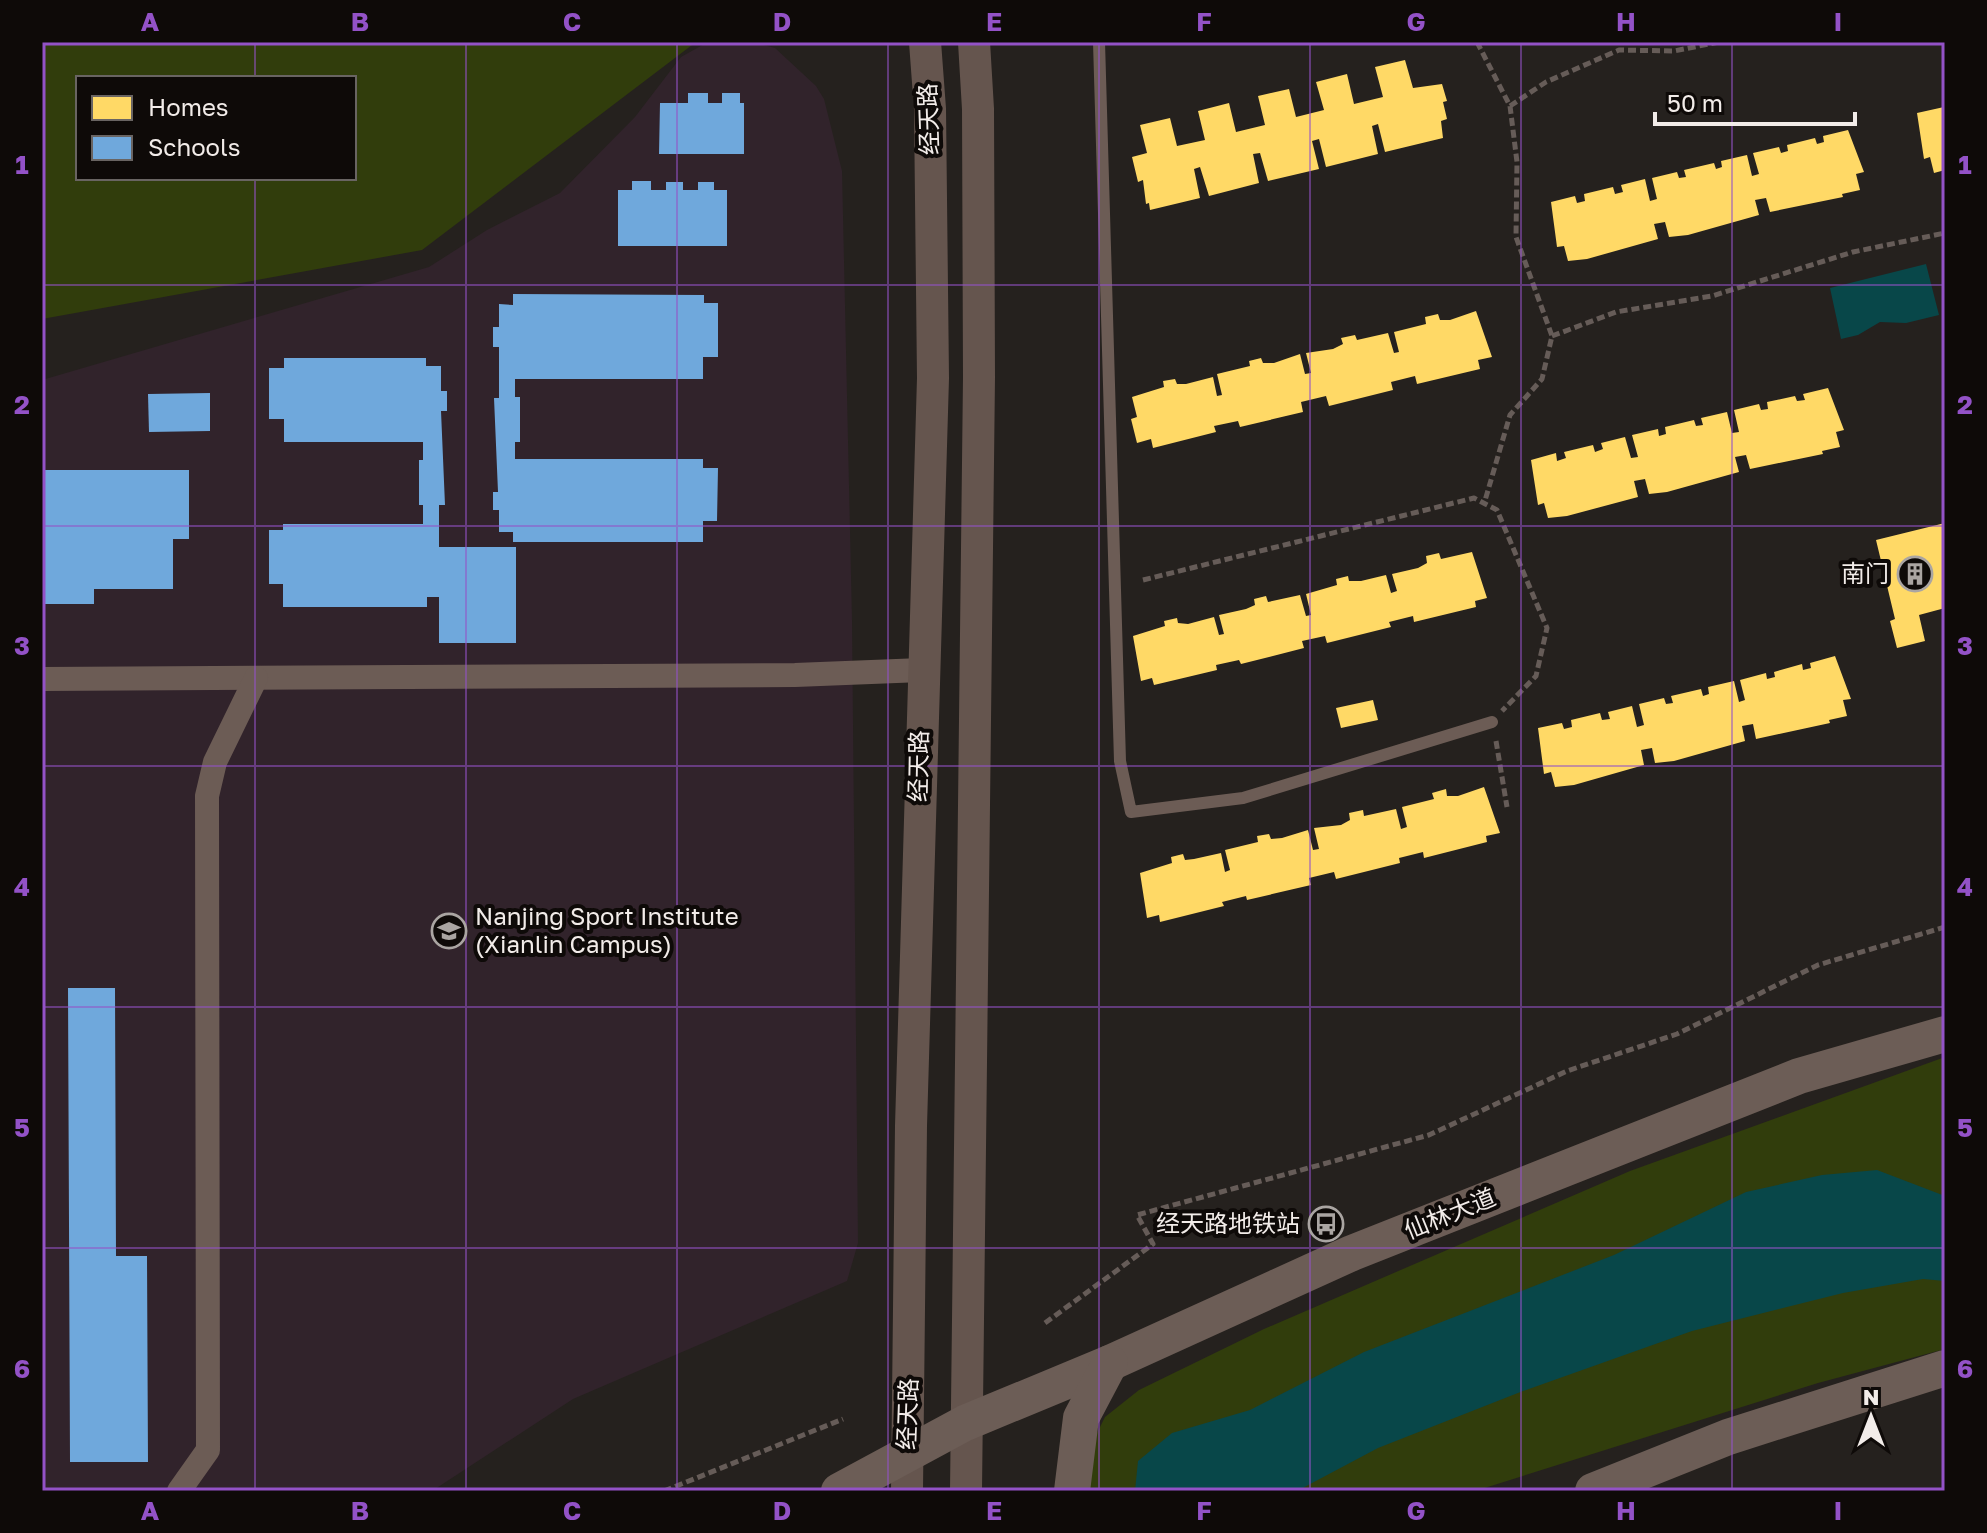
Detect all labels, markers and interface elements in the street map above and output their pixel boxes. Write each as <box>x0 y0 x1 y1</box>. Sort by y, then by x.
text: A <box>141 6 160 37</box>
text: B <box>351 6 369 37</box>
text: C <box>563 6 581 37</box>
text: D <box>773 6 791 37</box>
text: E <box>986 6 1002 37</box>
text: F <box>1196 6 1212 37</box>
text: G <box>1406 6 1426 37</box>
text: H <box>1616 6 1636 37</box>
text: I <box>1834 6 1842 37</box>
legend <box>76 76 356 180</box>
scale bar <box>1655 76 1855 126</box>
street label: 经天路 <box>912 83 943 156</box>
text: 50 m <box>1667 88 1723 117</box>
text: Homes <box>148 92 229 121</box>
text: Schools <box>148 132 240 161</box>
text: 1 <box>15 149 29 180</box>
text: 1 <box>1958 149 1972 180</box>
text: 2 <box>14 389 30 420</box>
text: 2 <box>1957 389 1973 420</box>
building icon: 南门 <box>1896 555 1934 593</box>
place label: 南门 <box>1841 558 1889 587</box>
text: 3 <box>14 630 30 661</box>
text: 3 <box>1957 630 1973 661</box>
street label: 经天路 <box>902 730 933 802</box>
text: 4 <box>14 871 30 902</box>
text: 4 <box>1957 871 1973 902</box>
place label: Nanjing Sport Institute (Xianlin Campus) <box>475 901 739 958</box>
school or university icon: Nanjing Sport Institute (Xianlin Campus) <box>430 912 468 950</box>
text: 5 <box>14 1112 30 1143</box>
text: 5 <box>1957 1112 1973 1143</box>
street label: 仙林大道 <box>1400 1181 1499 1244</box>
bus stop icon: 经天路地铁站 <box>1307 1205 1345 1243</box>
place label: 经天路地铁站 <box>1156 1208 1300 1237</box>
text: 6 <box>14 1353 30 1384</box>
text: 6 <box>1957 1353 1973 1384</box>
street label: 经天路 <box>891 1377 922 1450</box>
north arrow <box>1831 1377 1911 1457</box>
text: N <box>1863 1383 1879 1410</box>
text: A <box>141 1495 160 1526</box>
text: B <box>351 1495 369 1526</box>
text: C <box>563 1495 581 1526</box>
text: D <box>773 1495 791 1526</box>
text: E <box>986 1495 1002 1526</box>
text: F <box>1196 1495 1212 1526</box>
text: G <box>1406 1495 1426 1526</box>
text: H <box>1616 1495 1636 1526</box>
text: I <box>1834 1495 1842 1526</box>

